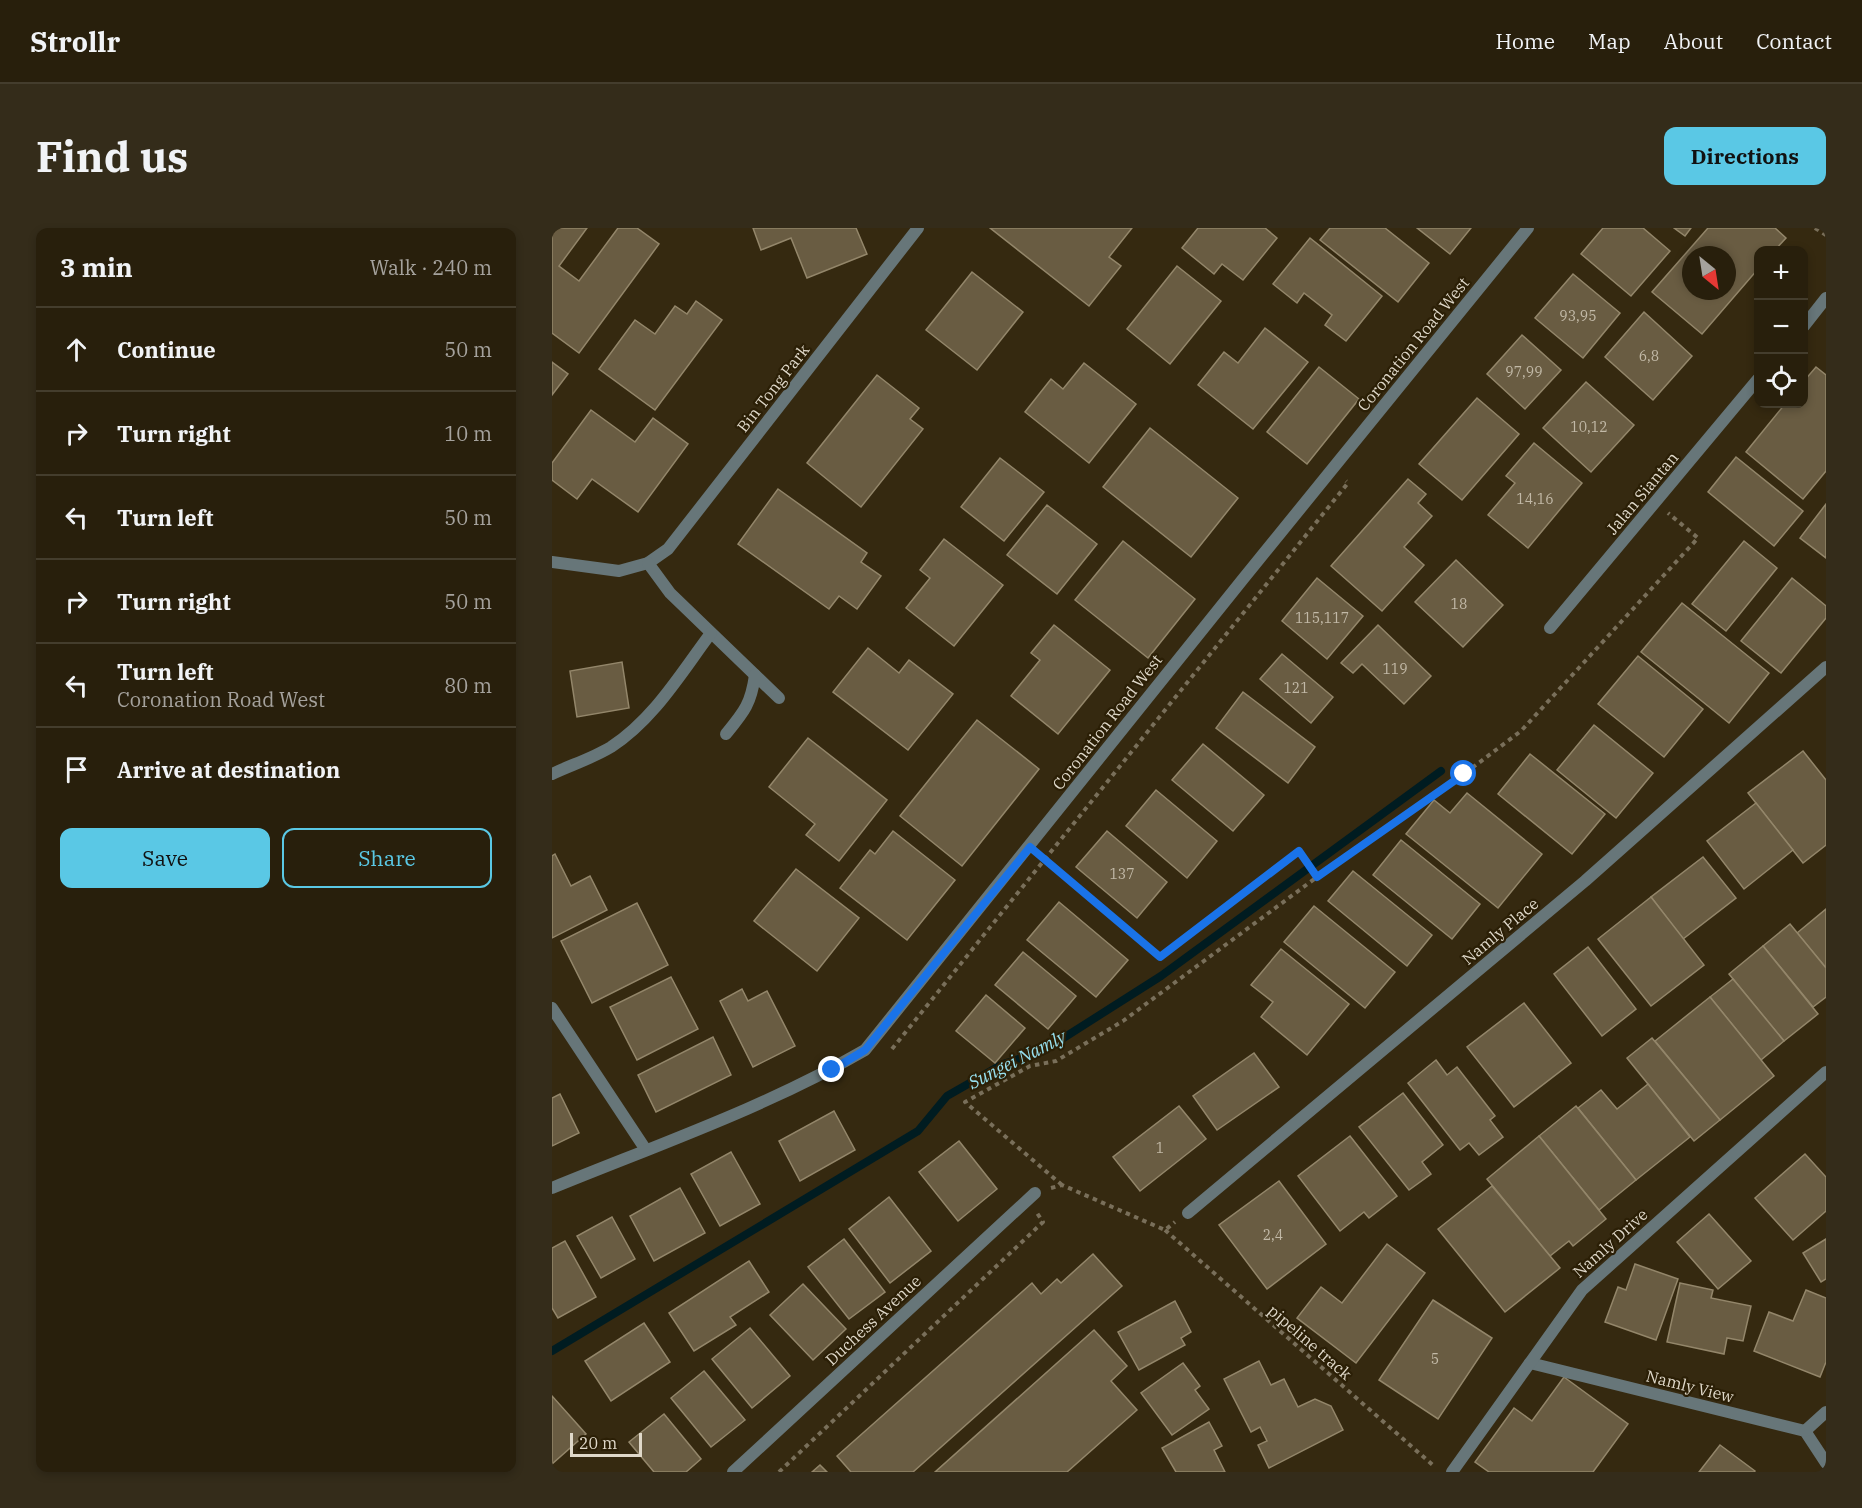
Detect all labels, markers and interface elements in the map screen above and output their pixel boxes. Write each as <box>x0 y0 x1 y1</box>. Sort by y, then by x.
text: Strollr <box>30 23 120 60</box>
text: Home <box>1495 27 1555 55</box>
text: Map <box>1588 27 1631 55</box>
text: About <box>1664 27 1723 55</box>
text: Contact <box>1756 27 1832 55</box>
button: Directions <box>1664 127 1826 185</box>
text: Find us <box>36 129 188 184</box>
north arrow <box>1682 246 1736 300</box>
map controls <box>1754 246 1808 408</box>
button: + <box>1754 246 1808 300</box>
text: 3 min <box>60 250 133 284</box>
text: Walk · 240 m <box>370 254 492 281</box>
street label: Coronation Road West <box>1353 273 1473 415</box>
button: − <box>1754 300 1808 354</box>
house number: 93,95 <box>1559 307 1597 325</box>
icon: ahead <box>60 333 93 366</box>
text: Continue <box>117 335 216 364</box>
text: 50 m <box>444 336 492 363</box>
street label: Bin Tong Park <box>732 340 814 436</box>
house number: 6,8 <box>1639 347 1659 365</box>
button: locate <box>1754 354 1808 408</box>
house number: 97,99 <box>1505 363 1543 381</box>
icon: right <box>60 417 93 450</box>
house number: 10,12 <box>1570 418 1608 436</box>
text: Turn right <box>117 419 231 448</box>
text: 10 m <box>444 420 492 447</box>
street label: Jalan Siantan <box>1602 448 1682 538</box>
house number: 14,16 <box>1516 490 1554 508</box>
icon: left <box>60 501 93 534</box>
text: Turn left <box>117 503 213 532</box>
text: 50 m <box>444 504 492 531</box>
icon: right <box>60 585 93 618</box>
text: Turn right <box>117 587 231 616</box>
text: 50 m <box>444 588 492 615</box>
house number: 18 <box>1451 595 1467 613</box>
house number: 115,117 <box>1295 609 1349 627</box>
street label: Coronation Road West <box>1048 650 1166 794</box>
text: Turn left <box>117 657 213 686</box>
house number: 119 <box>1382 660 1408 678</box>
icon: left <box>60 669 93 702</box>
text: 80 m <box>444 672 492 699</box>
house number: 121 <box>1283 679 1309 697</box>
text: Coronation Road West <box>117 686 325 713</box>
icon: arrive <box>60 753 93 786</box>
text: Arrive at destination <box>117 755 340 784</box>
route start <box>1450 760 1476 786</box>
button: Save <box>60 828 270 888</box>
button: Share <box>282 828 492 888</box>
house number: 137 <box>1109 865 1135 883</box>
street label: Namly Place <box>1458 893 1542 969</box>
water label: Sungei Namly <box>963 1024 1071 1094</box>
route end <box>818 1056 844 1082</box>
house number: 1 <box>1156 1139 1164 1157</box>
street label: Namly Drive <box>1568 1204 1652 1282</box>
house number: 2,4 <box>1263 1226 1283 1244</box>
street label: Duchess Avenue <box>821 1271 925 1369</box>
street label: pipeline track <box>1264 1300 1357 1384</box>
house number: 5 <box>1431 1350 1439 1368</box>
street label: Namly View <box>1644 1365 1737 1407</box>
scale bar <box>570 1430 642 1458</box>
text: 20 m <box>579 1433 617 1453</box>

